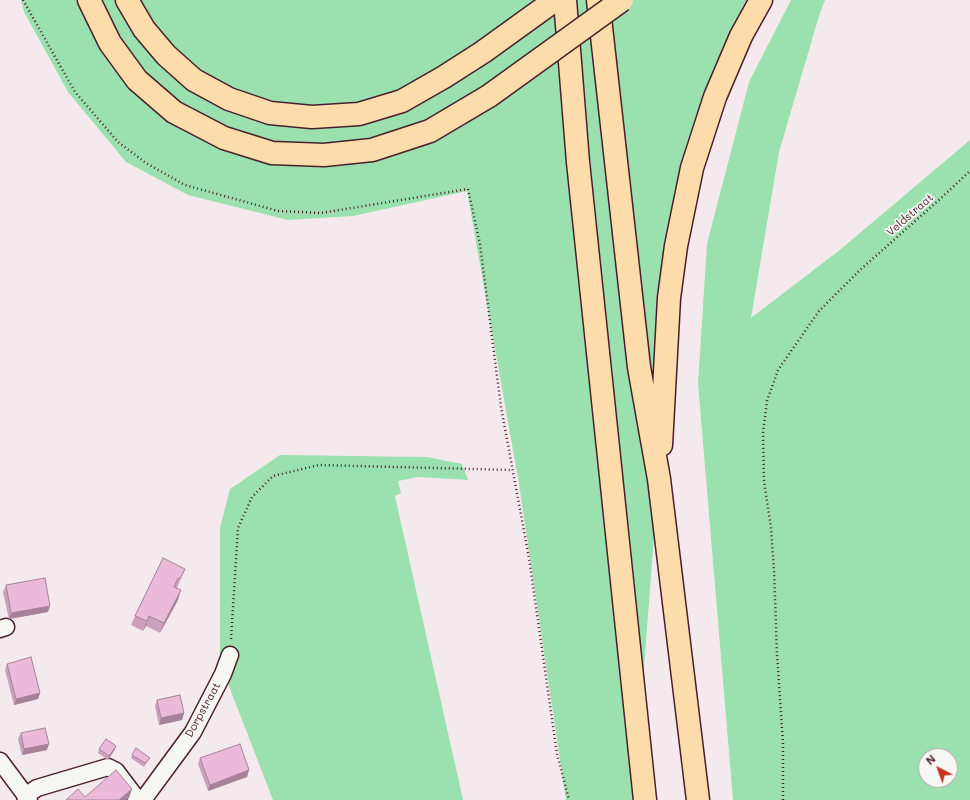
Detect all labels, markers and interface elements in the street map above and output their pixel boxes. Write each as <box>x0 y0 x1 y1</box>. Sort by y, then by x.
street label: Veldstraat <box>884 191 936 239</box>
street label: Dorpstraat <box>183 680 223 740</box>
north arrow <box>918 748 958 788</box>
text: N <box>922 751 939 768</box>

